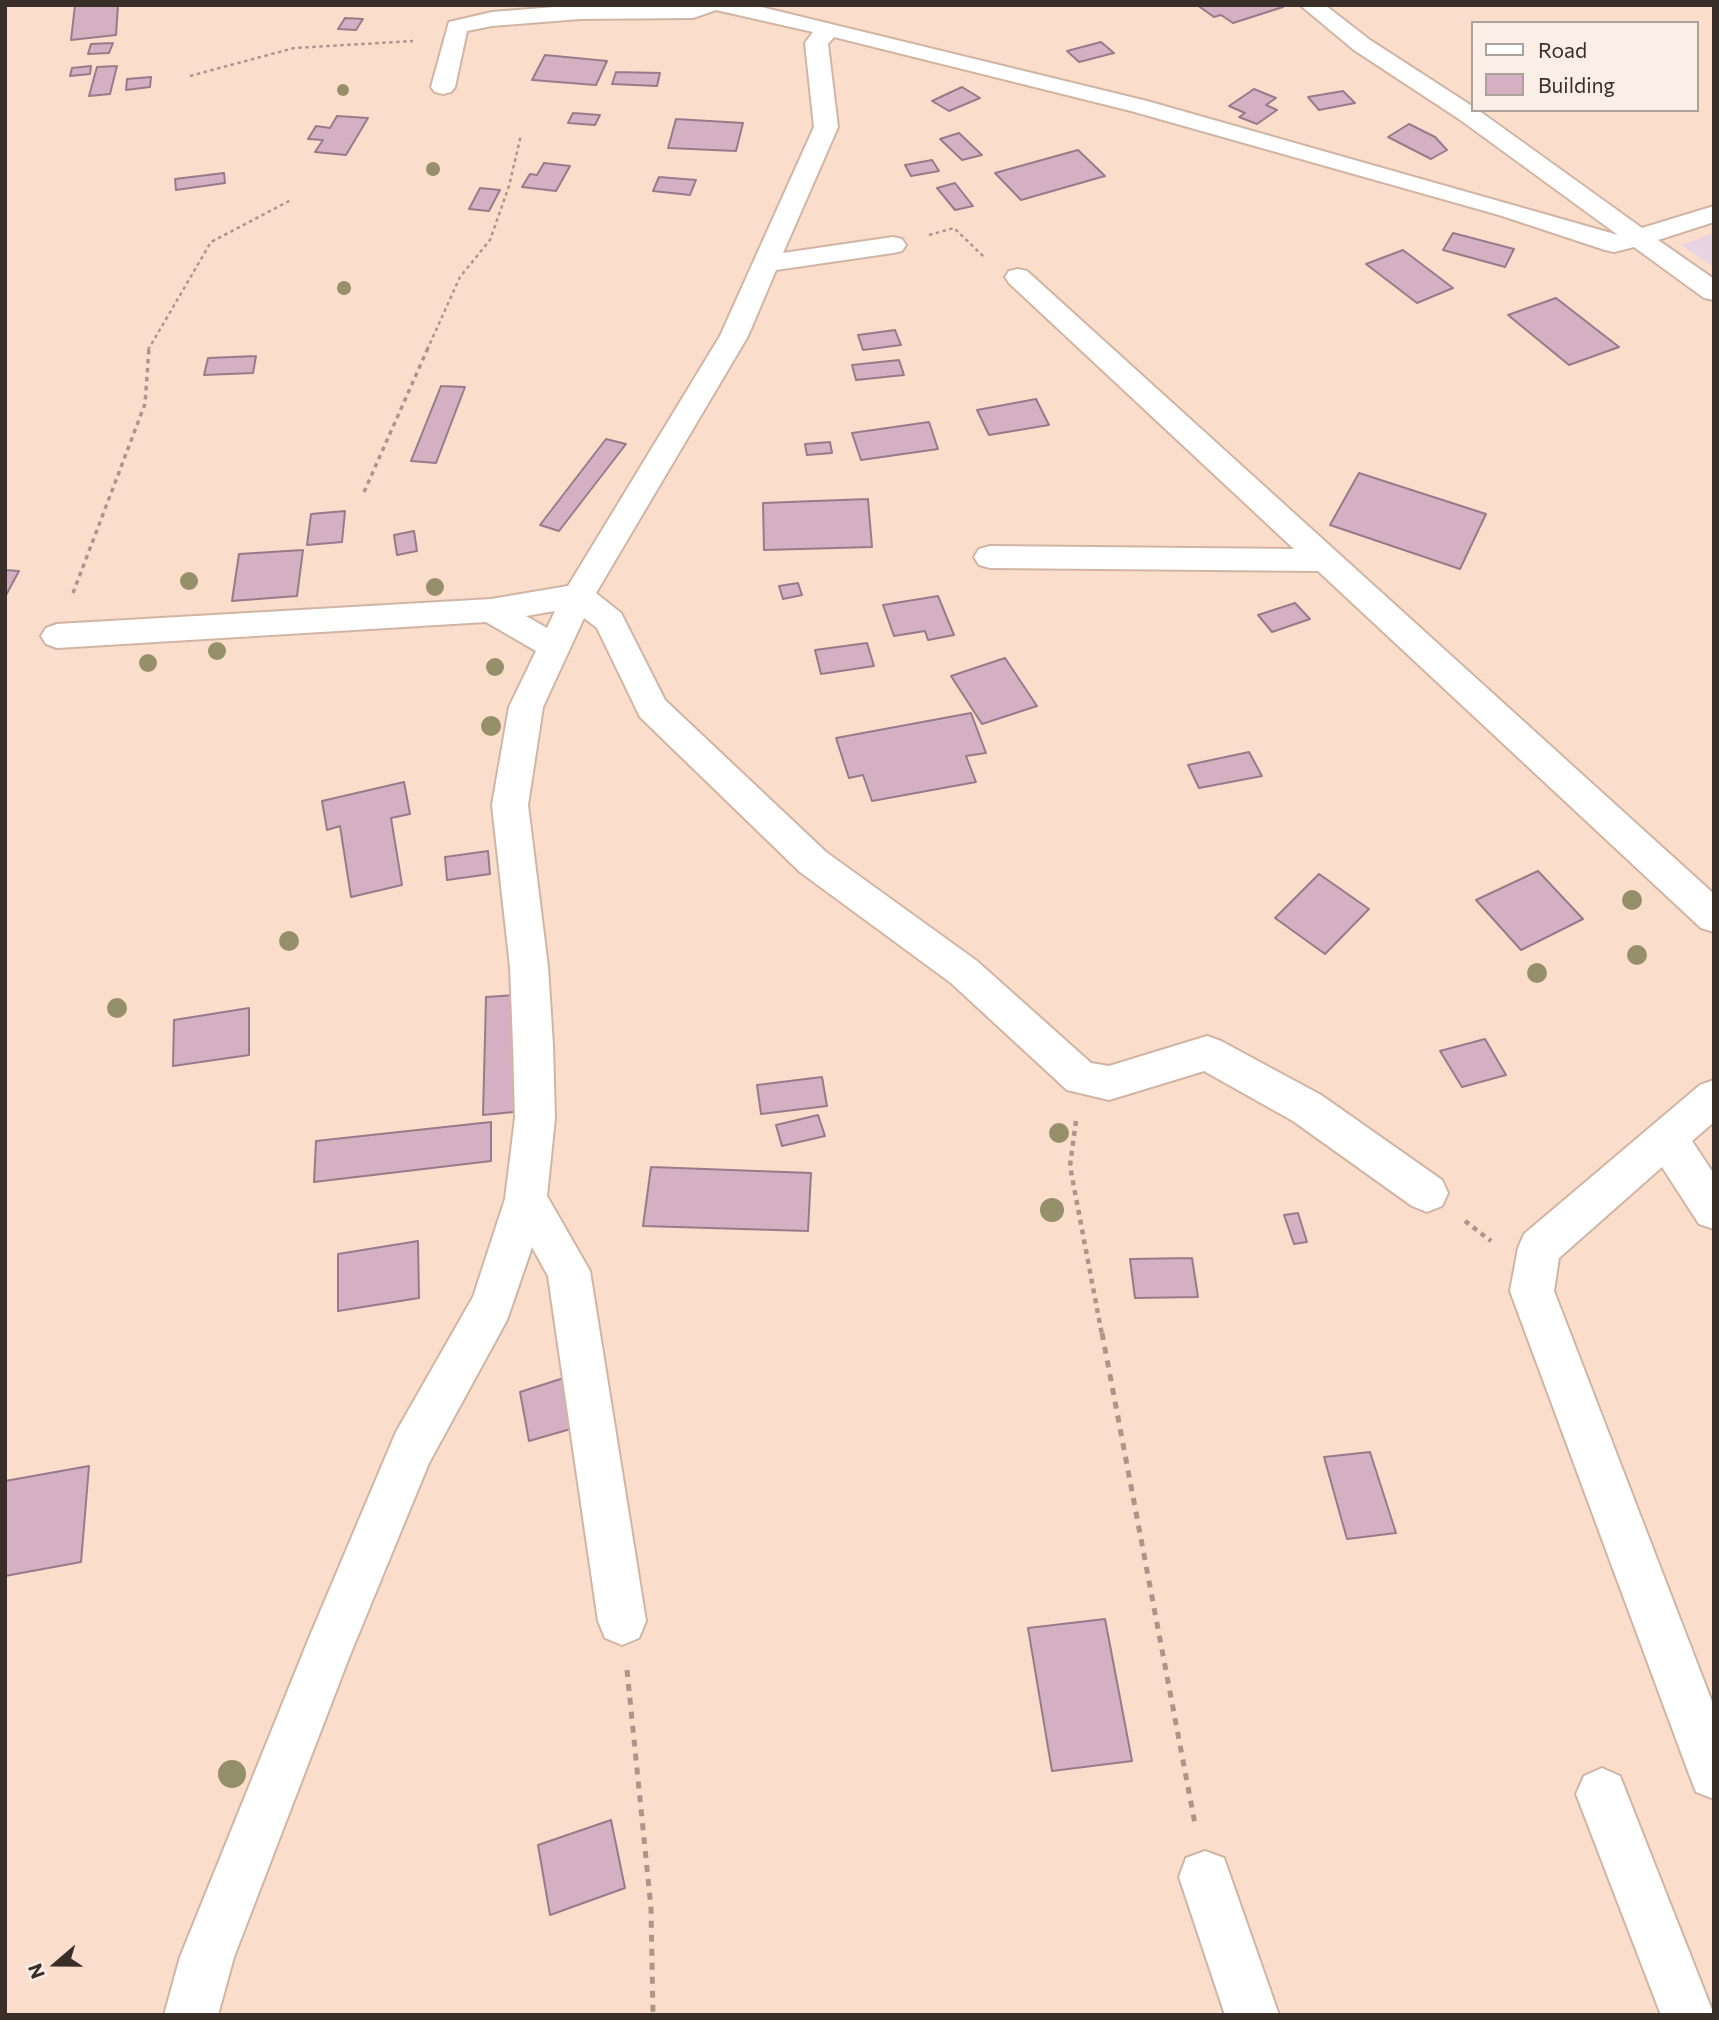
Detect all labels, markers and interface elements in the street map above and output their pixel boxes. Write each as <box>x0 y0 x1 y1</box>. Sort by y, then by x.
legend <box>1470 21 1698 112</box>
text: Road <box>1538 37 1587 62</box>
text: Building <box>1538 72 1615 97</box>
north arrow <box>21 1929 91 1999</box>
text: N <box>23 1961 49 1982</box>

